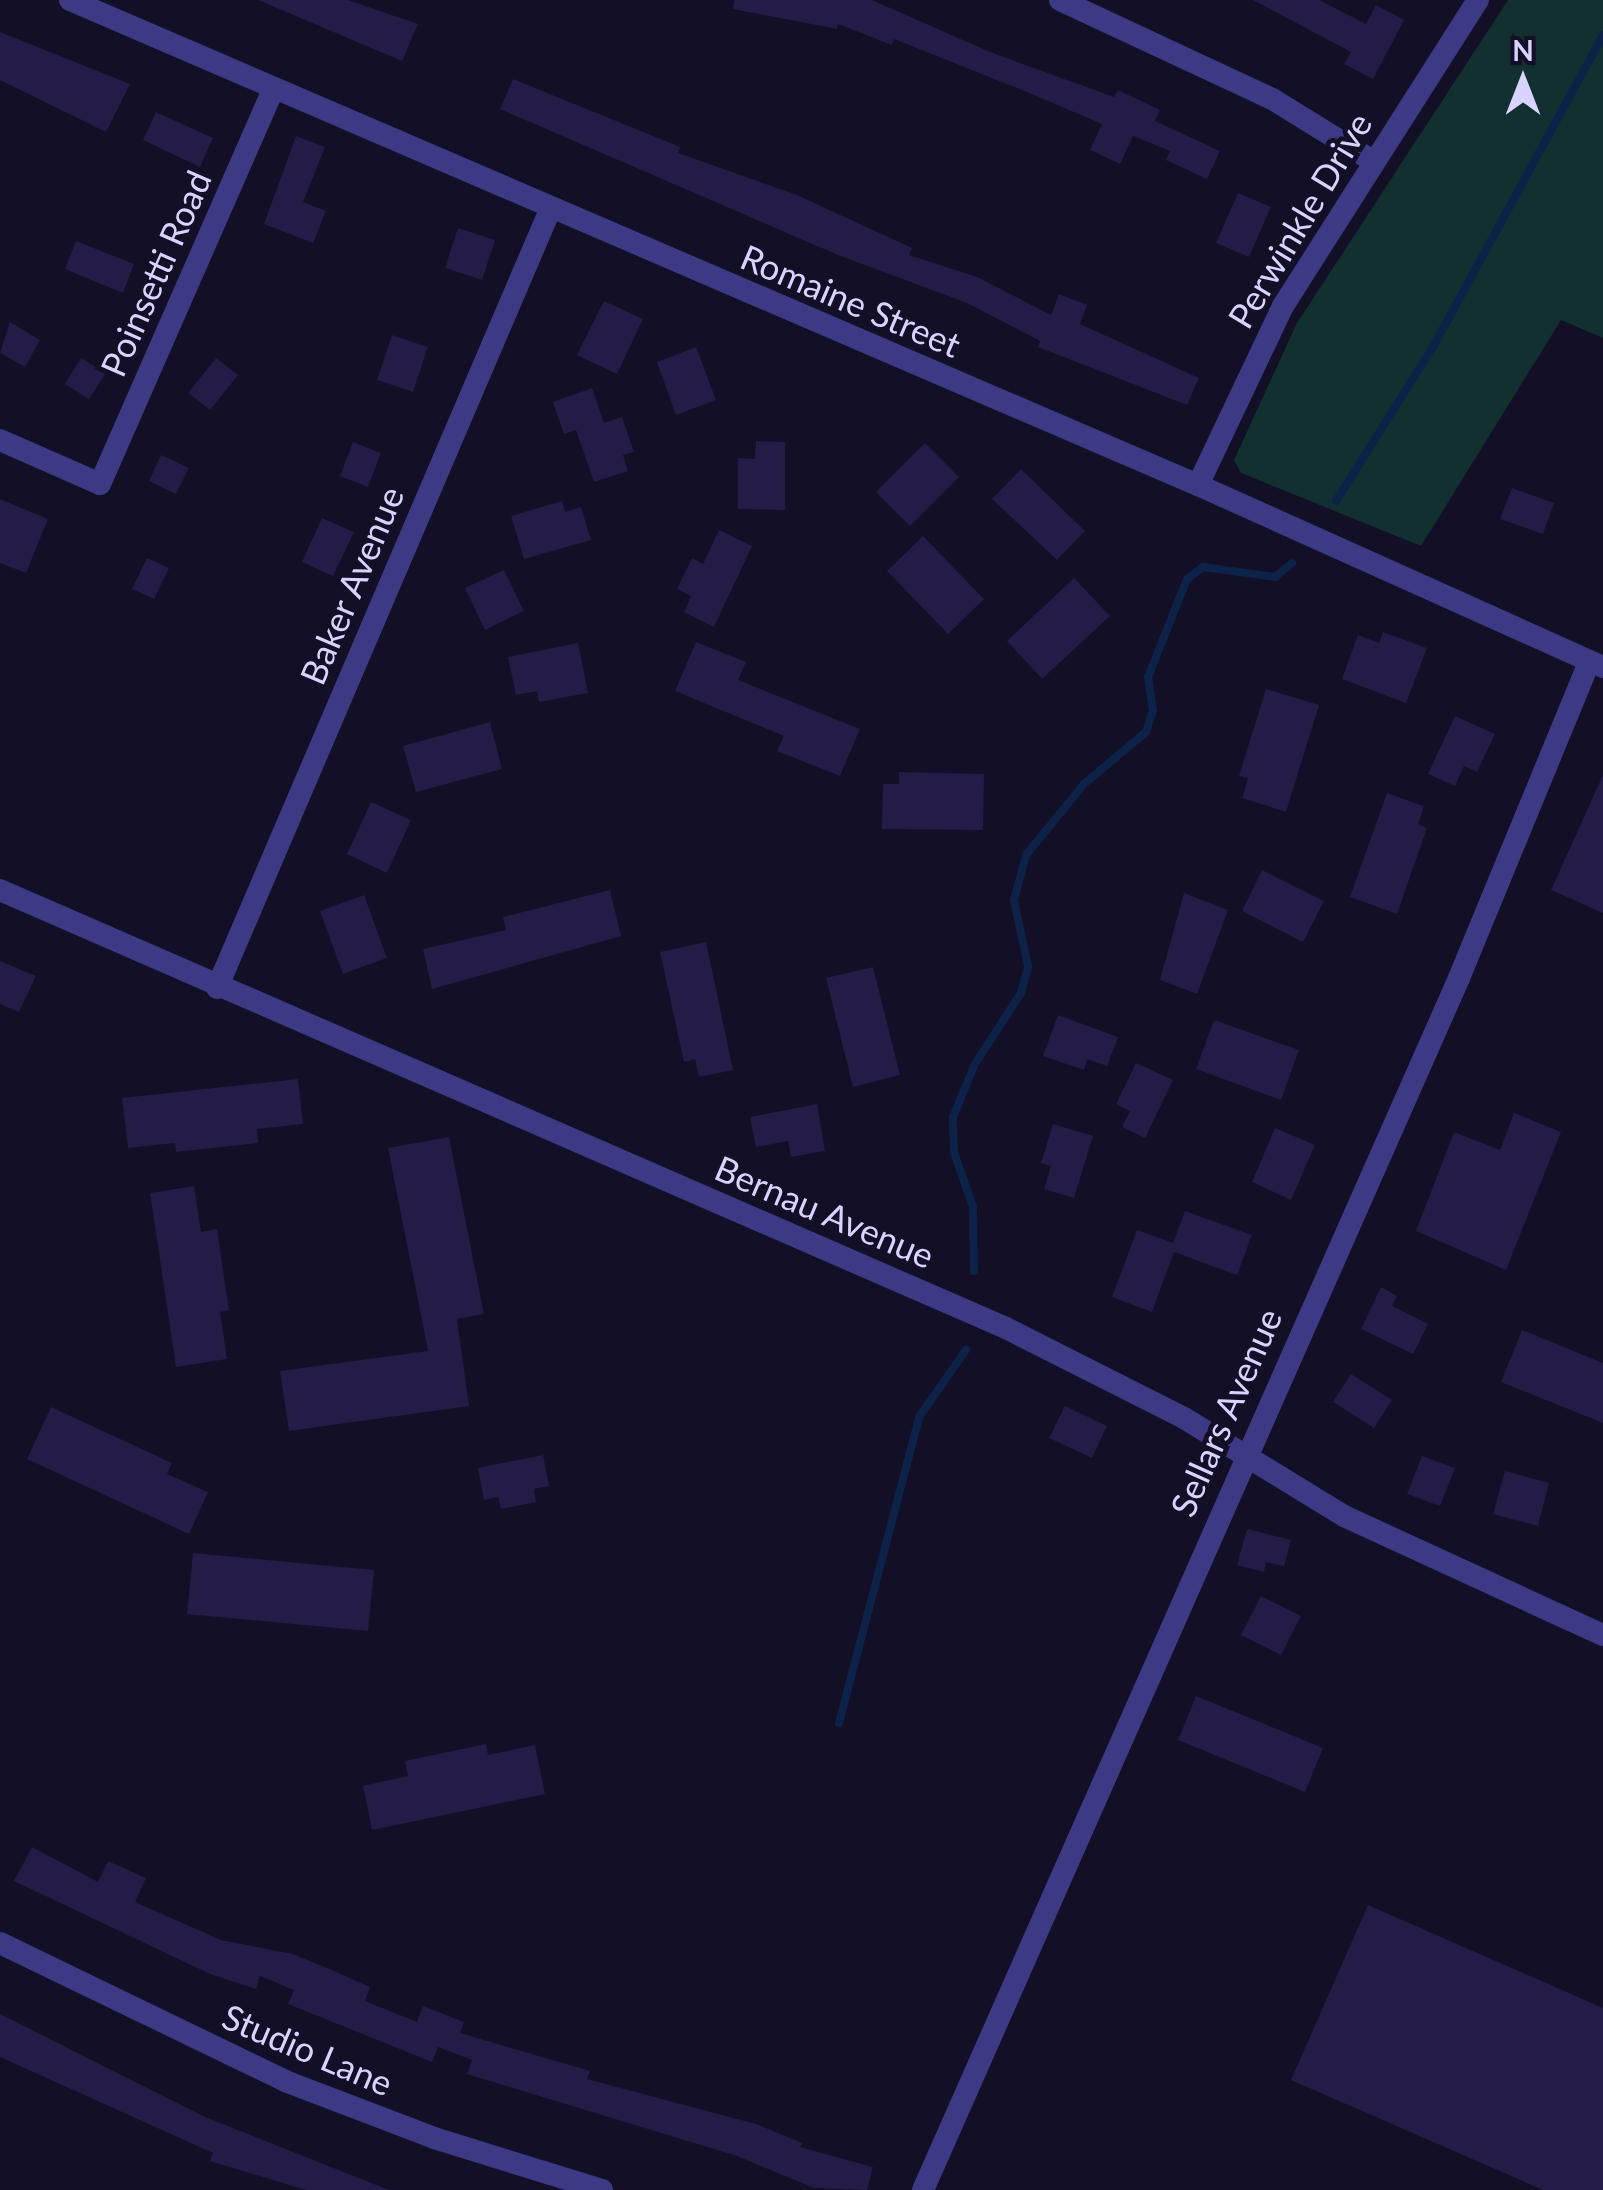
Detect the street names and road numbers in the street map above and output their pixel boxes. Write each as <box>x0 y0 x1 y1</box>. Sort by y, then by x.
street label: Perwinkle Drive <box>1218 105 1380 335</box>
street label: Poinsetti Road <box>91 164 219 382</box>
street label: Romaine Street <box>735 235 967 365</box>
street label: Baker Avenue <box>290 479 412 691</box>
street label: Bernau Avenue <box>709 1146 941 1276</box>
street label: Sellars Avenue <box>1160 1301 1290 1523</box>
street label: Studio Lane <box>217 1994 399 2104</box>

